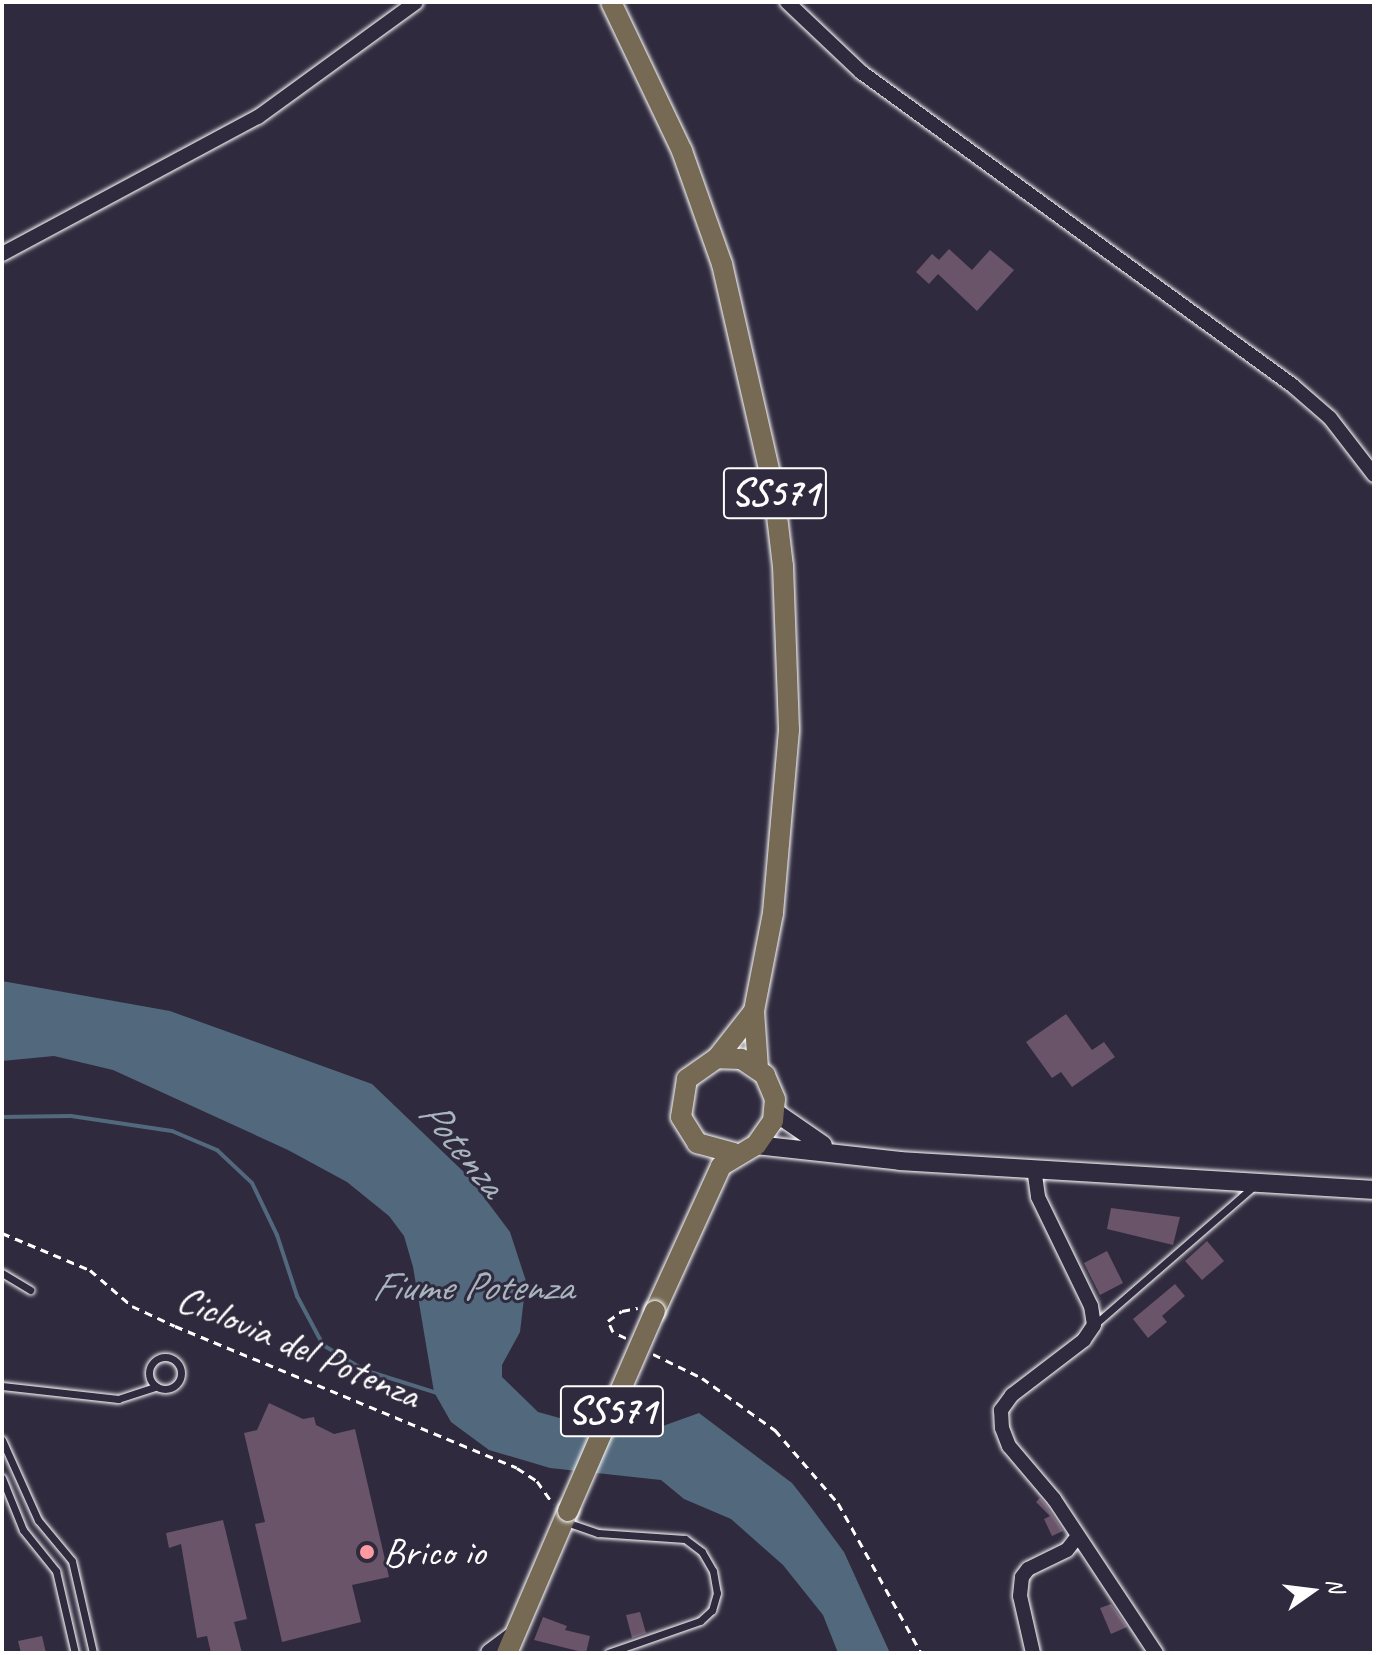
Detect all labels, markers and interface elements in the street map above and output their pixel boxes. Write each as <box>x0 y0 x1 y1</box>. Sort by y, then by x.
road number: SS571 <box>721 459 829 527</box>
water label: Potenza <box>408 1089 516 1207</box>
water label: Fiume Potenza <box>372 1262 572 1312</box>
street label: Ciclovia del Potenza <box>170 1273 428 1419</box>
road number: SS571 <box>558 1377 666 1445</box>
place label: Brico io <box>383 1528 485 1576</box>
marker: Brico io <box>358 1543 376 1561</box>
north arrow <box>1272 1551 1352 1631</box>
text: N <box>1320 1575 1351 1595</box>

